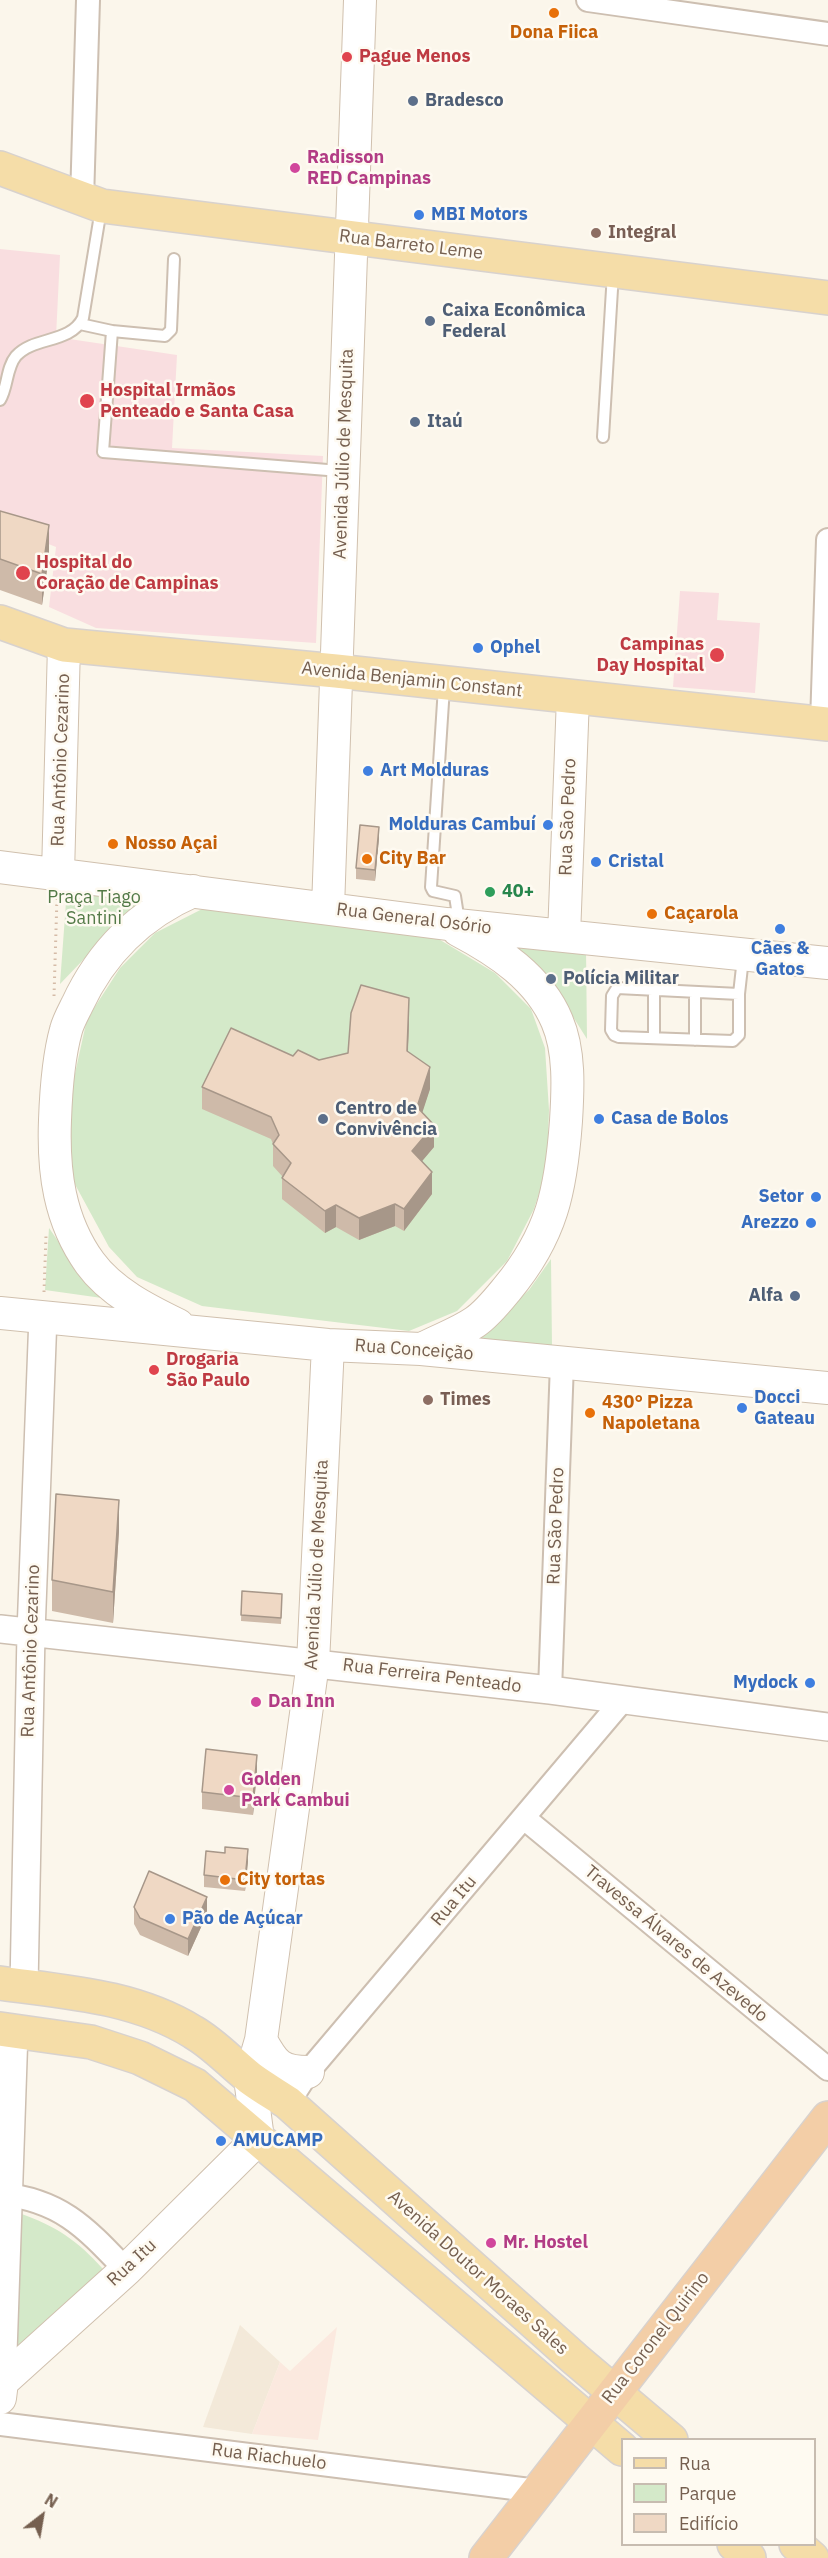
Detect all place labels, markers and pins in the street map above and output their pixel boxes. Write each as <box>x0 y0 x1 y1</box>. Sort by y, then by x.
marker: Dona Fiica <box>547 6 561 20</box>
place label: Dona Fiica <box>510 22 598 44</box>
place label: Pague Menos <box>359 46 471 68</box>
marker: Pague Menos <box>340 50 354 64</box>
place label: Bradesco <box>425 90 504 112</box>
marker: Bradesco <box>406 94 420 108</box>
place label: Radisson RED Campinas <box>307 147 431 190</box>
marker: Radisson RED Campinas <box>288 161 302 175</box>
place label: MBI Motors <box>431 204 528 226</box>
marker: MBI Motors <box>412 208 426 222</box>
place label: Integral <box>608 222 676 244</box>
marker: Integral <box>589 226 603 240</box>
place label: Caixa Econômica Federal <box>442 300 585 342</box>
marker: Caixa Econômica Federal <box>423 314 437 328</box>
place label: Hospital Irmãos Penteado e Santa Casa <box>100 380 294 422</box>
marker: Hospital Irmãos Penteado e Santa Casa <box>78 392 96 410</box>
place label: Itaú <box>427 411 463 433</box>
marker: Itaú <box>408 415 422 429</box>
place label: Hospital do Coração de Campinas <box>36 552 219 594</box>
marker: Hospital do Coração de Campinas <box>14 564 32 582</box>
place label: Campinas Day Hospital <box>597 634 704 676</box>
place label: Ophel <box>490 637 540 659</box>
marker: Ophel <box>471 641 485 655</box>
marker: Campinas Day Hospital <box>708 646 726 664</box>
place label: Art Molduras <box>380 760 489 782</box>
marker: Art Molduras <box>361 764 375 778</box>
place label: Molduras Cambuí <box>389 814 536 836</box>
marker: Molduras Cambuí <box>541 818 555 832</box>
place label: Nosso Açai <box>125 833 218 855</box>
marker: Nosso Açai <box>106 837 120 851</box>
place label: City Bar <box>379 848 446 870</box>
place label: Cristal <box>608 851 664 873</box>
marker: City Bar <box>360 852 374 866</box>
marker: Cristal <box>589 855 603 869</box>
place label: 40+ <box>502 881 534 903</box>
marker: 40+ <box>483 885 497 899</box>
place label: Caçarola <box>664 903 739 925</box>
marker: Caçarola <box>645 907 659 921</box>
marker: Cães & Gatos <box>773 922 787 936</box>
place label: Cães & Gatos <box>751 938 809 980</box>
place label: Polícia Militar <box>563 968 679 990</box>
marker: Polícia Militar <box>544 972 558 986</box>
place label: Centro de Convivência <box>335 1098 437 1140</box>
place label: Casa de Bolos <box>611 1108 729 1130</box>
marker: Centro de Convivência <box>316 1112 330 1126</box>
marker: Casa de Bolos <box>592 1112 606 1126</box>
place label: Setor <box>758 1186 804 1208</box>
marker: Setor <box>809 1190 823 1204</box>
place label: Arezzo <box>741 1212 799 1234</box>
marker: Arezzo <box>804 1216 818 1230</box>
place label: Alfa <box>748 1285 783 1307</box>
marker: Alfa <box>788 1289 802 1303</box>
place label: Drogaria São Paulo <box>166 1349 250 1392</box>
marker: Drogaria São Paulo <box>147 1363 161 1377</box>
place label: Docci Gateau <box>754 1387 815 1430</box>
place label: Times <box>440 1389 491 1411</box>
place label: 430° Pizza Napoletana <box>602 1392 700 1434</box>
marker: Times <box>421 1393 435 1407</box>
marker: Docci Gateau <box>735 1401 749 1415</box>
marker: 430° Pizza Napoletana <box>583 1406 597 1420</box>
place label: Mydock <box>733 1672 798 1694</box>
marker: Mydock <box>803 1676 817 1690</box>
place label: Dan Inn <box>268 1691 335 1713</box>
marker: Dan Inn <box>249 1695 263 1709</box>
place label: Golden Park Cambui <box>241 1769 350 1812</box>
marker: Golden Park Cambui <box>222 1783 236 1797</box>
place label: City tortas <box>237 1869 325 1891</box>
marker: City tortas <box>218 1873 232 1887</box>
place label: Pão de Açúcar <box>182 1908 303 1930</box>
marker: Pão de Açúcar <box>163 1912 177 1926</box>
place label: AMUCAMP <box>233 2130 323 2152</box>
marker: AMUCAMP <box>214 2134 228 2148</box>
place label: Mr. Hostel <box>503 2232 588 2254</box>
marker: Mr. Hostel <box>484 2236 498 2250</box>

